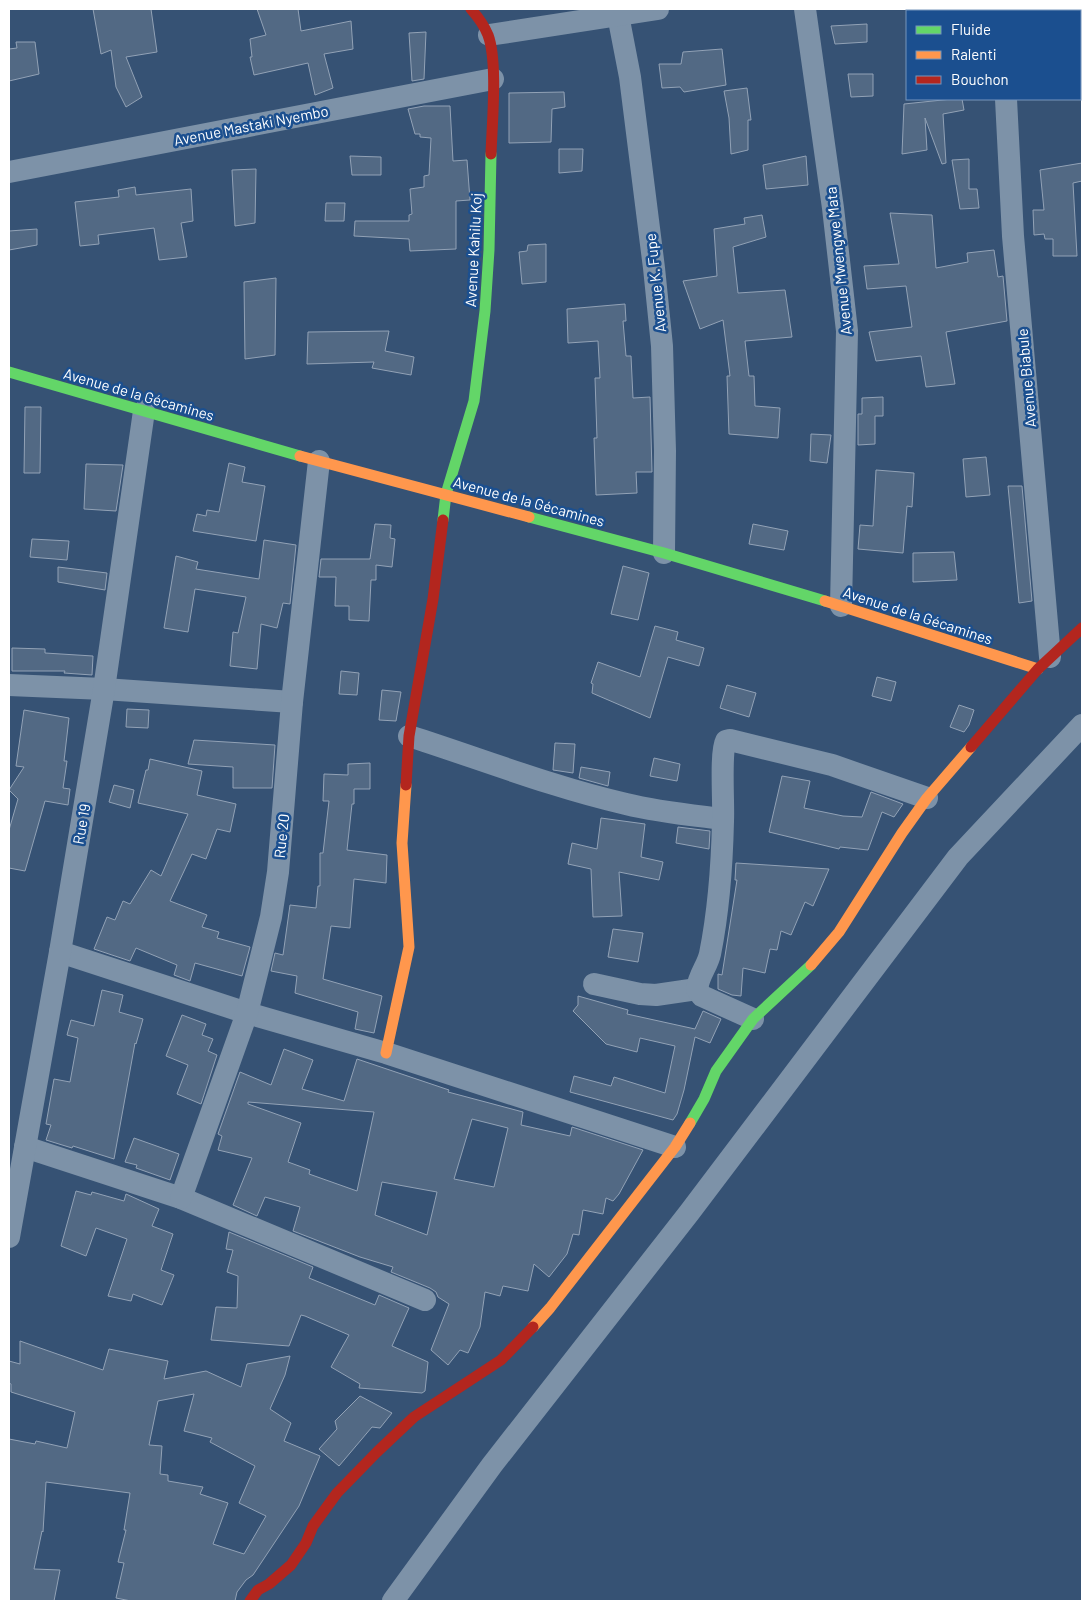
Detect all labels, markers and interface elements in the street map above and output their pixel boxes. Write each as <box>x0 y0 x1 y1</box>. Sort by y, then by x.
legend <box>906 10 1081 100</box>
text: Fluide <box>951 20 991 38</box>
text: Ralenti <box>951 45 997 63</box>
text: Bouchon <box>951 70 1009 88</box>
street label: Avenue Mastaki Nyembo <box>172 101 330 149</box>
street label: Avenue Mwengwe Mata <box>821 186 855 336</box>
street label: Avenue Kahilu Koj <box>461 192 485 308</box>
street label: Avenue K. Fupe <box>641 233 669 333</box>
street label: Avenue Biabule <box>1013 328 1039 428</box>
street label: Avenue de la Gécamines <box>62 364 216 424</box>
street label: Avenue de la Gécamines <box>451 472 607 530</box>
street label: Avenue de la Gécamines <box>841 582 995 648</box>
street label: Rue 19 <box>69 802 93 846</box>
street label: Rue 20 <box>270 813 292 859</box>

